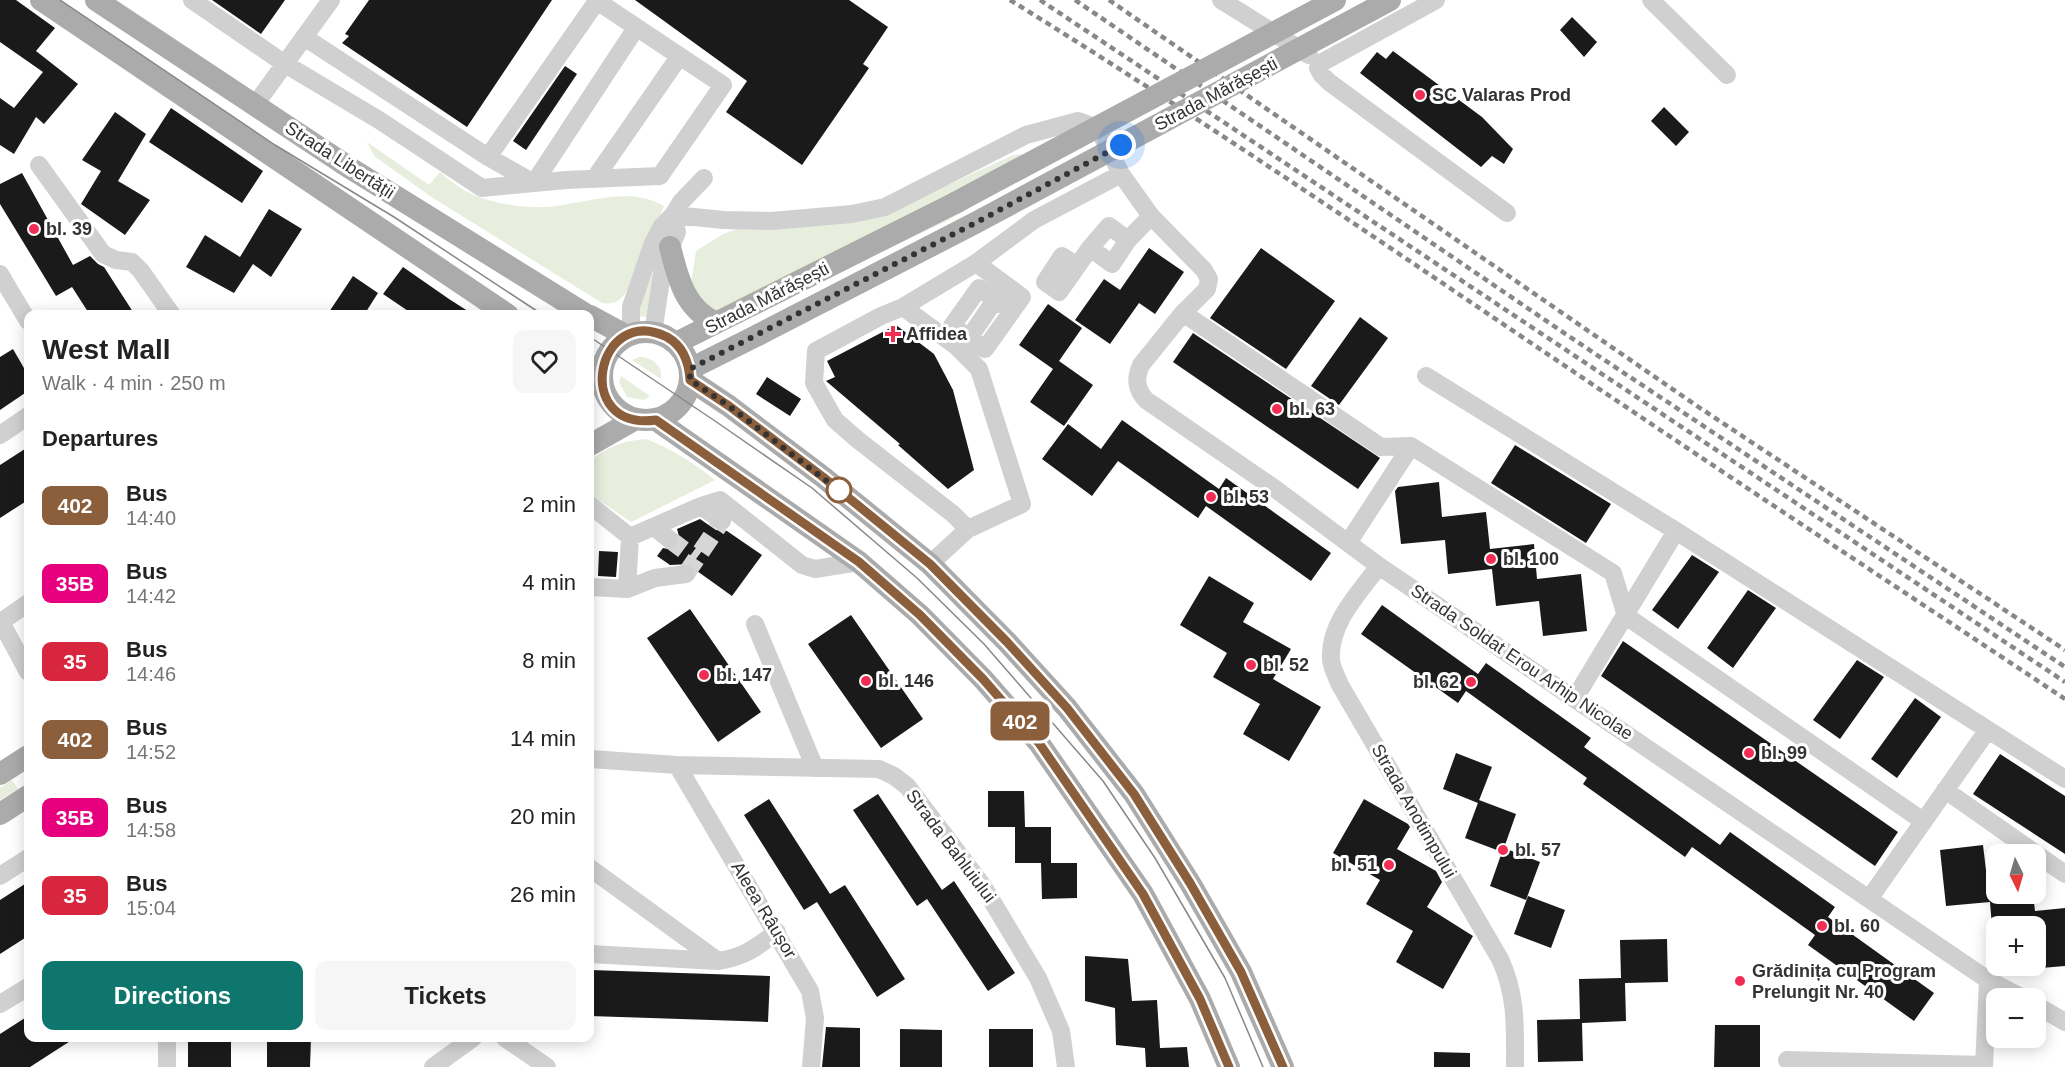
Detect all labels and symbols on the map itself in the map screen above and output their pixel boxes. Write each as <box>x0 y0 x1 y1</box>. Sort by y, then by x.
street label: Strada Mărășești <box>1151 53 1281 135</box>
place label: SC Valaras Prod <box>1432 85 1571 105</box>
marker: SC Valaras Prod <box>1413 88 1427 102</box>
street label: Strada Libertății <box>282 117 398 203</box>
your location <box>1106 130 1136 160</box>
place label: bl. 39 <box>46 219 92 239</box>
marker: bl. 39 <box>27 222 41 236</box>
street label: Strada Mărășești <box>702 258 832 338</box>
place label: Affidea <box>906 324 968 344</box>
marker: Affidea <box>884 325 902 343</box>
place label: bl. 63 <box>1289 399 1335 419</box>
marker: bl. 63 <box>1270 402 1284 416</box>
unlabelled marker <box>826 477 852 503</box>
place label: bl. 53 <box>1223 487 1269 507</box>
marker: bl. 53 <box>1204 490 1218 504</box>
place label: bl. 100 <box>1503 549 1559 569</box>
marker: bl. 100 <box>1484 552 1498 566</box>
street label: Strada Soldat Erou Arhip Nicolae <box>1407 580 1637 744</box>
place label: bl. 52 <box>1263 655 1309 675</box>
marker: bl. 52 <box>1244 658 1258 672</box>
place label: bl. 147 <box>716 665 772 685</box>
marker: bl. 147 <box>697 668 711 682</box>
place label: bl. 146 <box>878 671 934 691</box>
place label: bl. 62 <box>1413 672 1459 692</box>
marker: bl. 146 <box>859 674 873 688</box>
marker: bl. 62 <box>1464 675 1478 689</box>
line badge: 402 <box>986 702 1054 740</box>
street label: Strada Anotimpului <box>1368 741 1460 881</box>
place label: bl. 99 <box>1761 743 1807 763</box>
marker: bl. 99 <box>1742 746 1756 760</box>
street label: Strada Bahluiului <box>902 786 1000 906</box>
place label: bl. 57 <box>1515 840 1561 860</box>
marker: bl. 57 <box>1496 843 1510 857</box>
north arrow <box>1986 844 2046 904</box>
place label: bl. 51 <box>1331 855 1377 875</box>
street label: Aleea Râușor <box>727 858 801 962</box>
marker: bl. 51 <box>1382 858 1396 872</box>
place label: bl. 60 <box>1834 916 1880 936</box>
marker: bl. 60 <box>1815 919 1829 933</box>
place label: Grădinița cu Program Prelungit Nr. 40 <box>1752 961 1936 1002</box>
marker: Grădinița cu Program Prelungit Nr. 40 <box>1733 974 1747 988</box>

